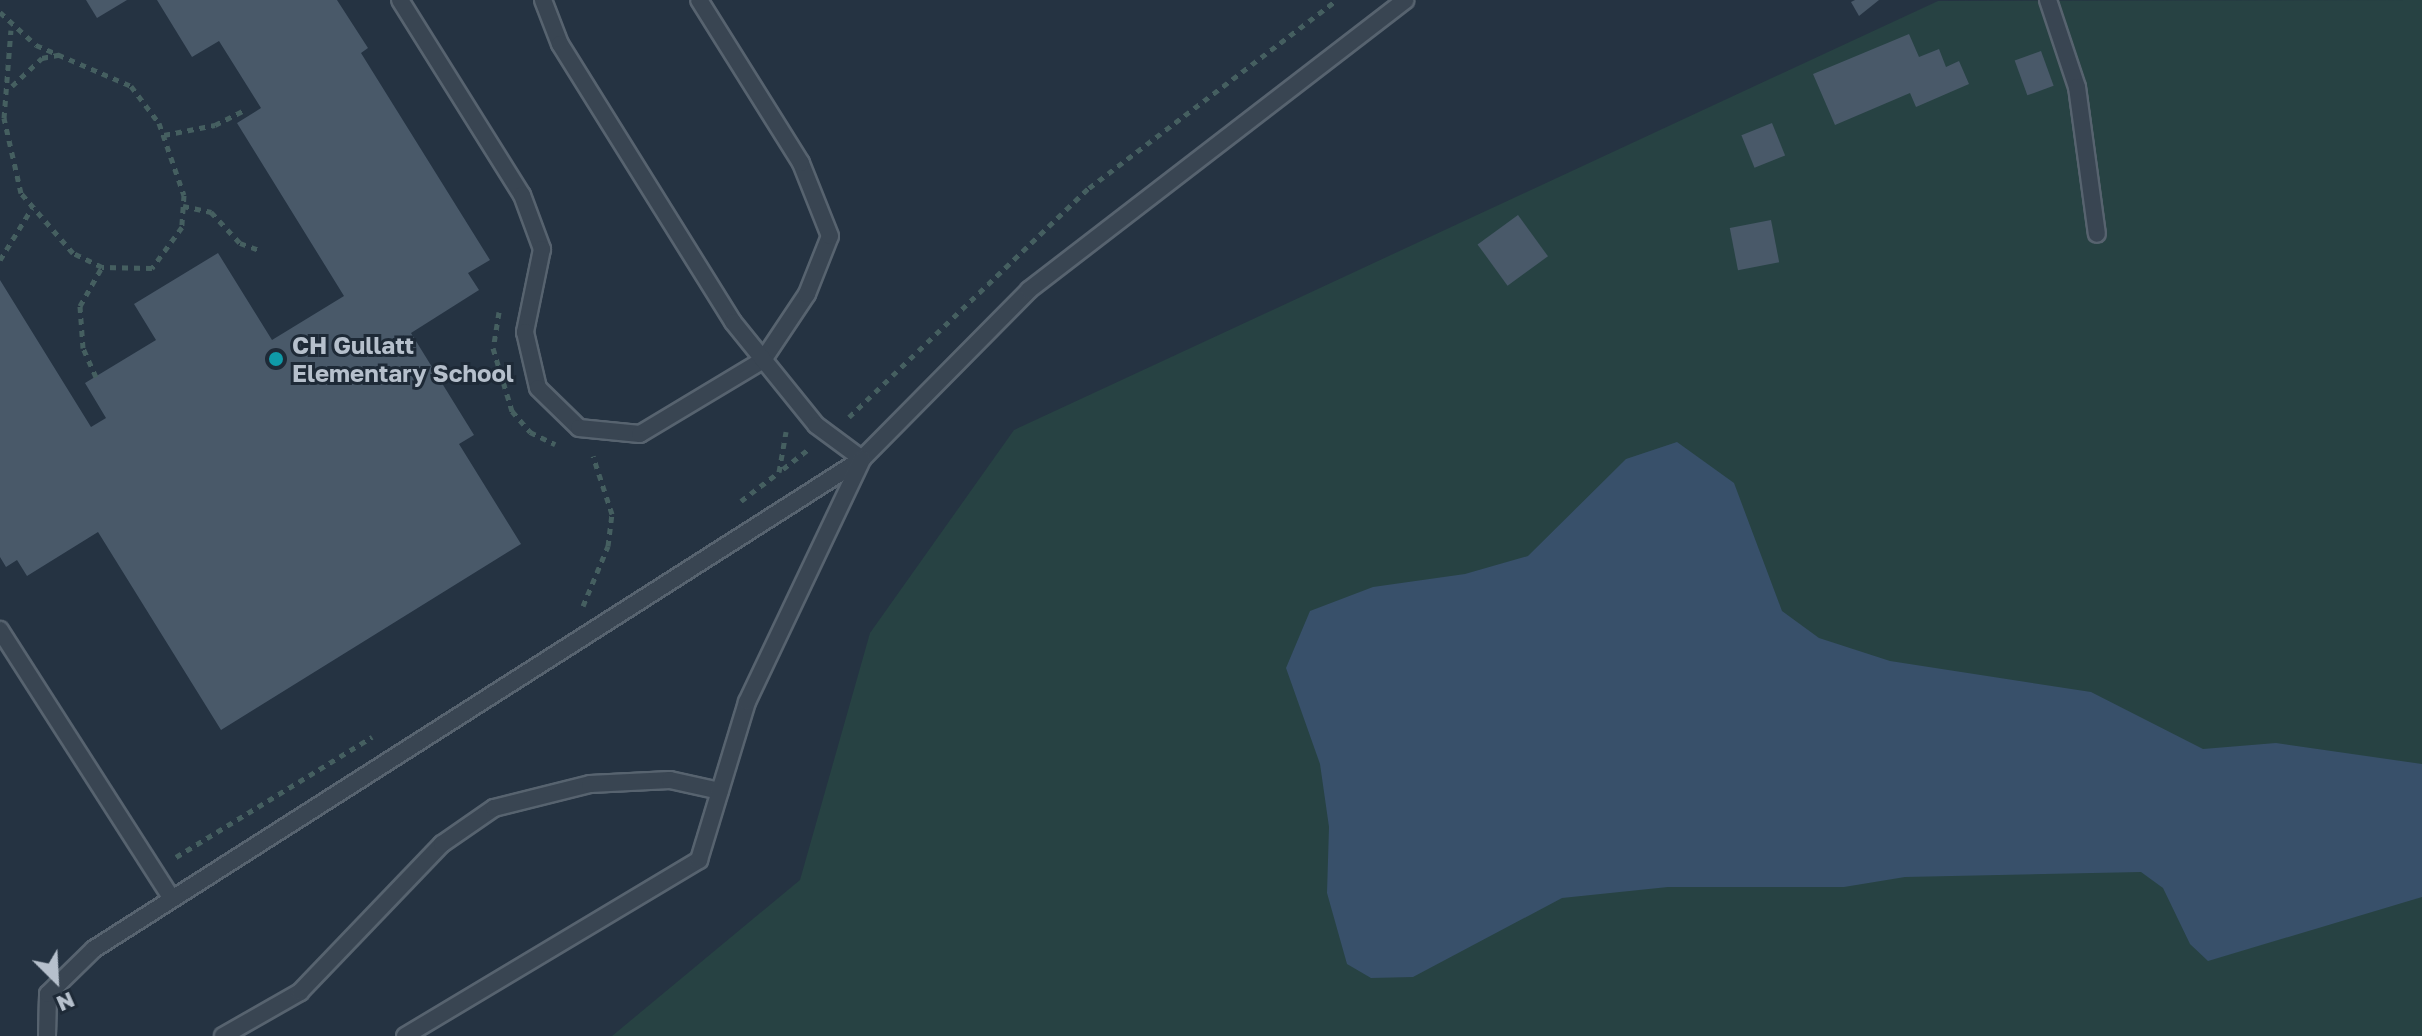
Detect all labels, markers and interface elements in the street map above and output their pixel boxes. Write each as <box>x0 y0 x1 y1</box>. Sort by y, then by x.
place label: CH Gullatt Elementary School <box>292 331 514 387</box>
marker: CH Gullatt Elementary School <box>267 350 285 368</box>
north arrow <box>16 940 96 1020</box>
text: N <box>53 987 79 1018</box>

